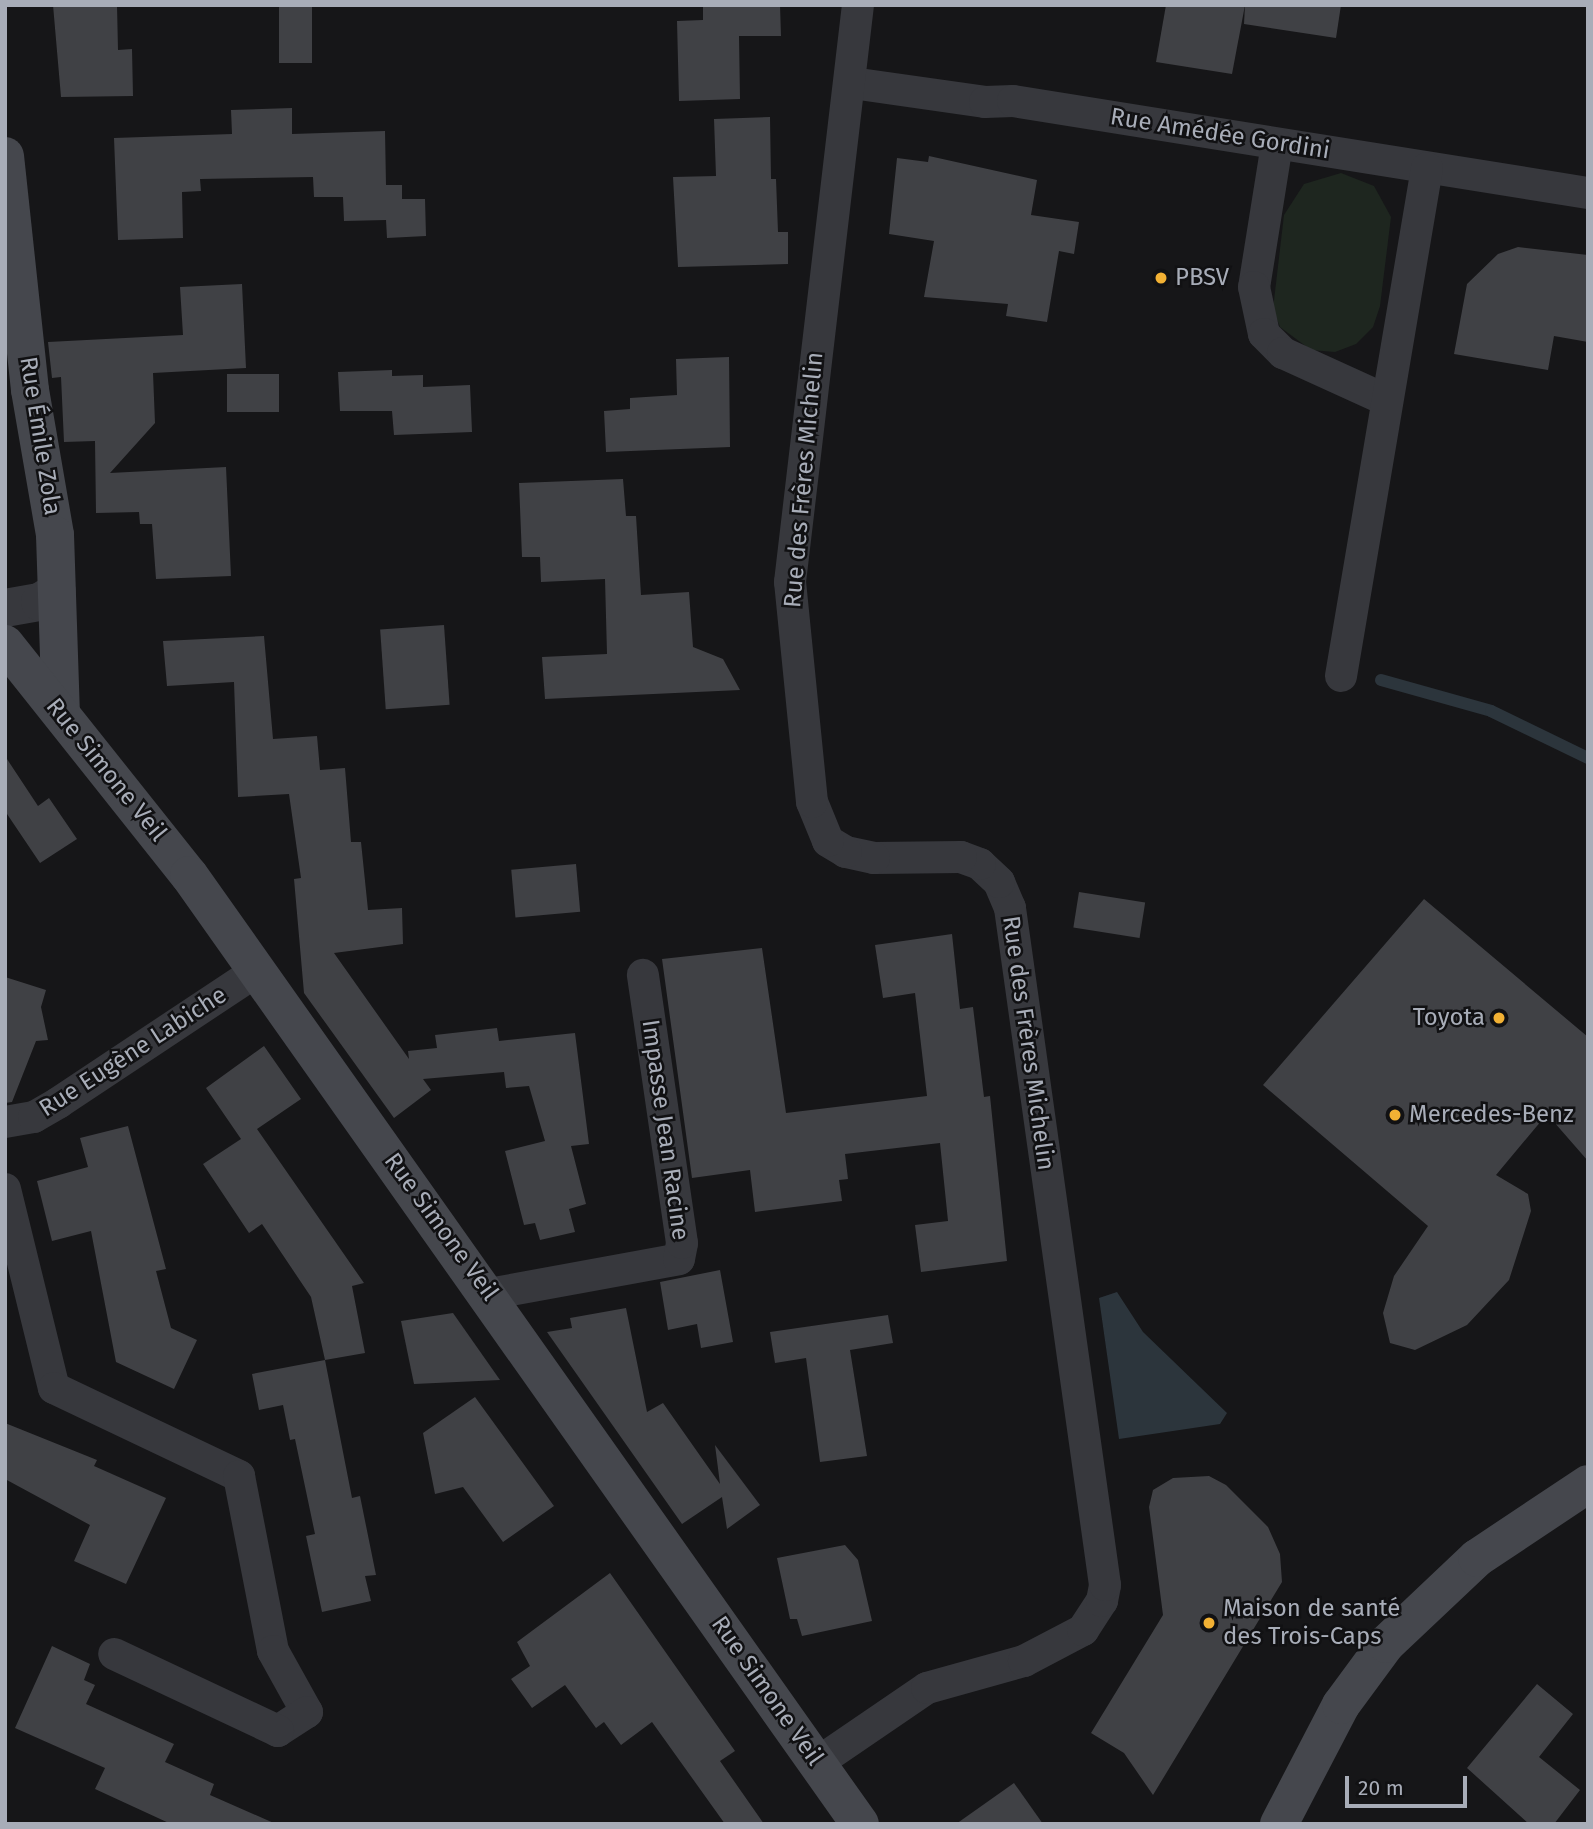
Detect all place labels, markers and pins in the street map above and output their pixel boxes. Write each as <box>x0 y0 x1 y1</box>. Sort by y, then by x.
place label: PBSV <box>1175 264 1229 292</box>
marker: PBSV <box>1153 270 1169 286</box>
place label: Toyota <box>1413 1004 1485 1032</box>
marker: Toyota <box>1491 1010 1507 1026</box>
place label: Mercedes-Benz <box>1409 1101 1574 1129</box>
marker: Mercedes-Benz <box>1387 1107 1403 1123</box>
place label: Maison de santé des Trois-Caps <box>1223 1595 1400 1651</box>
marker: Maison de santé des Trois-Caps <box>1201 1615 1217 1631</box>

